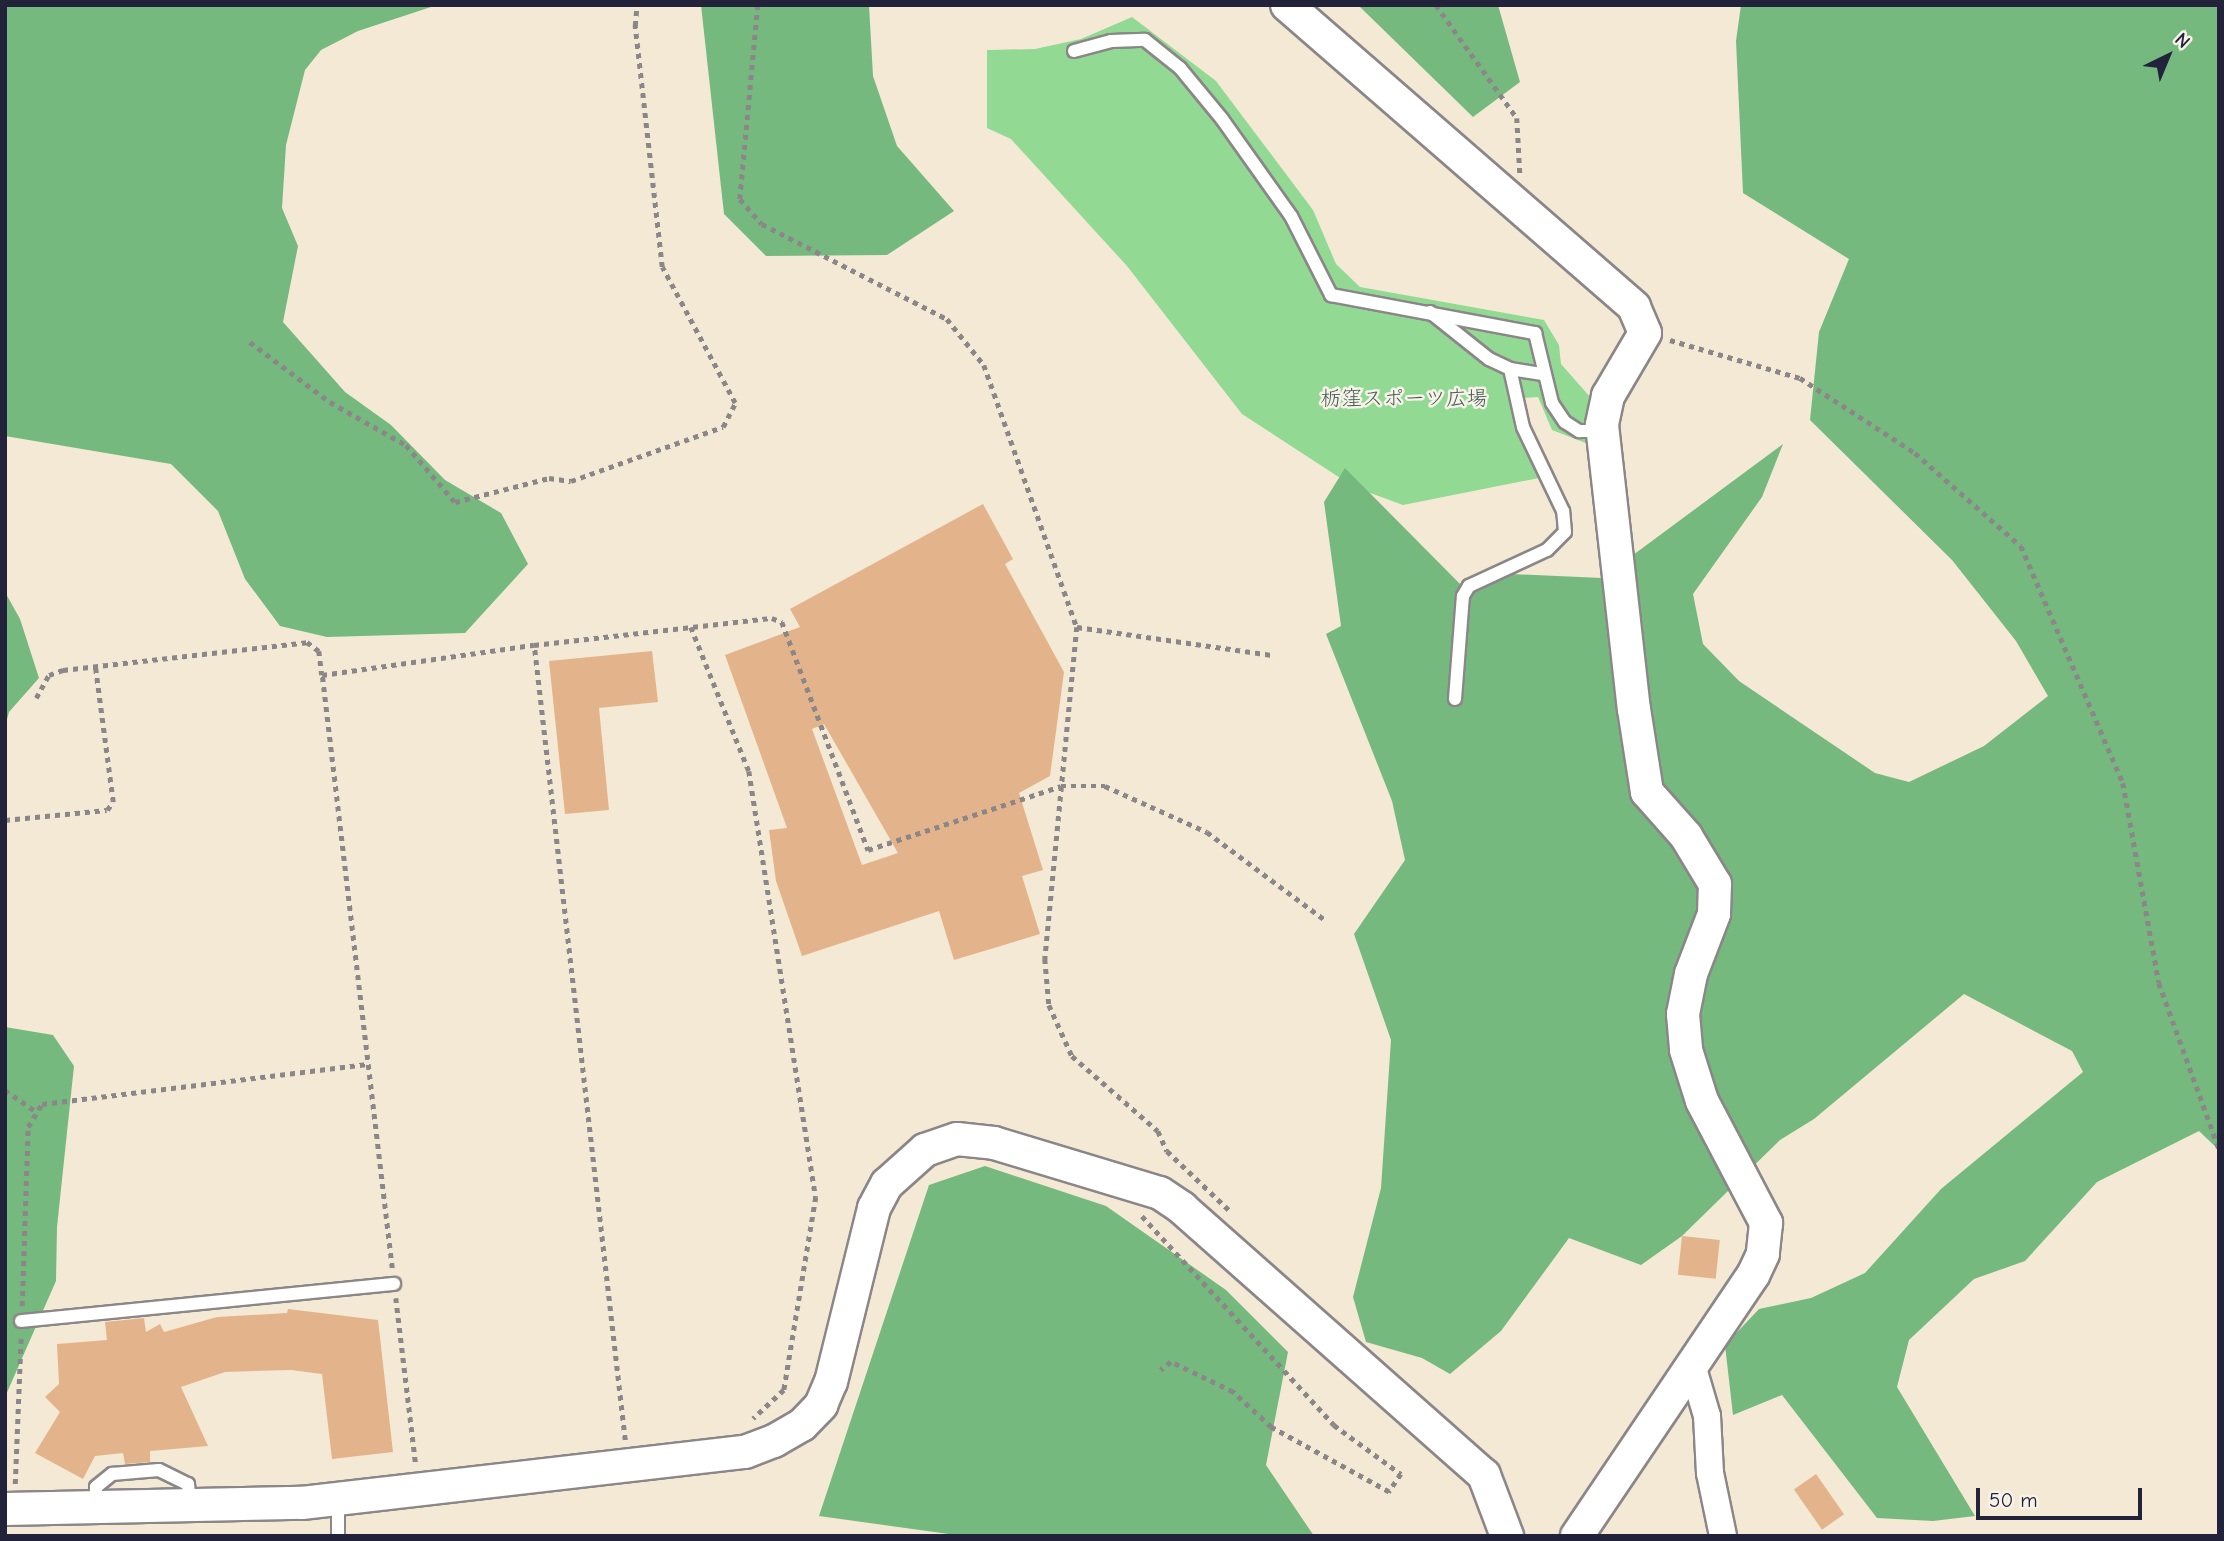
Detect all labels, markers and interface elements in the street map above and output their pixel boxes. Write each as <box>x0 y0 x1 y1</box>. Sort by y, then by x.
north arrow <box>2133 21 2203 91</box>
text: N <box>2170 28 2194 53</box>
park label: 栃窪スポーツ広場 <box>1320 385 1488 411</box>
scale bar <box>1979 1474 2145 1518</box>
text: 50 m <box>1989 1488 2038 1512</box>

